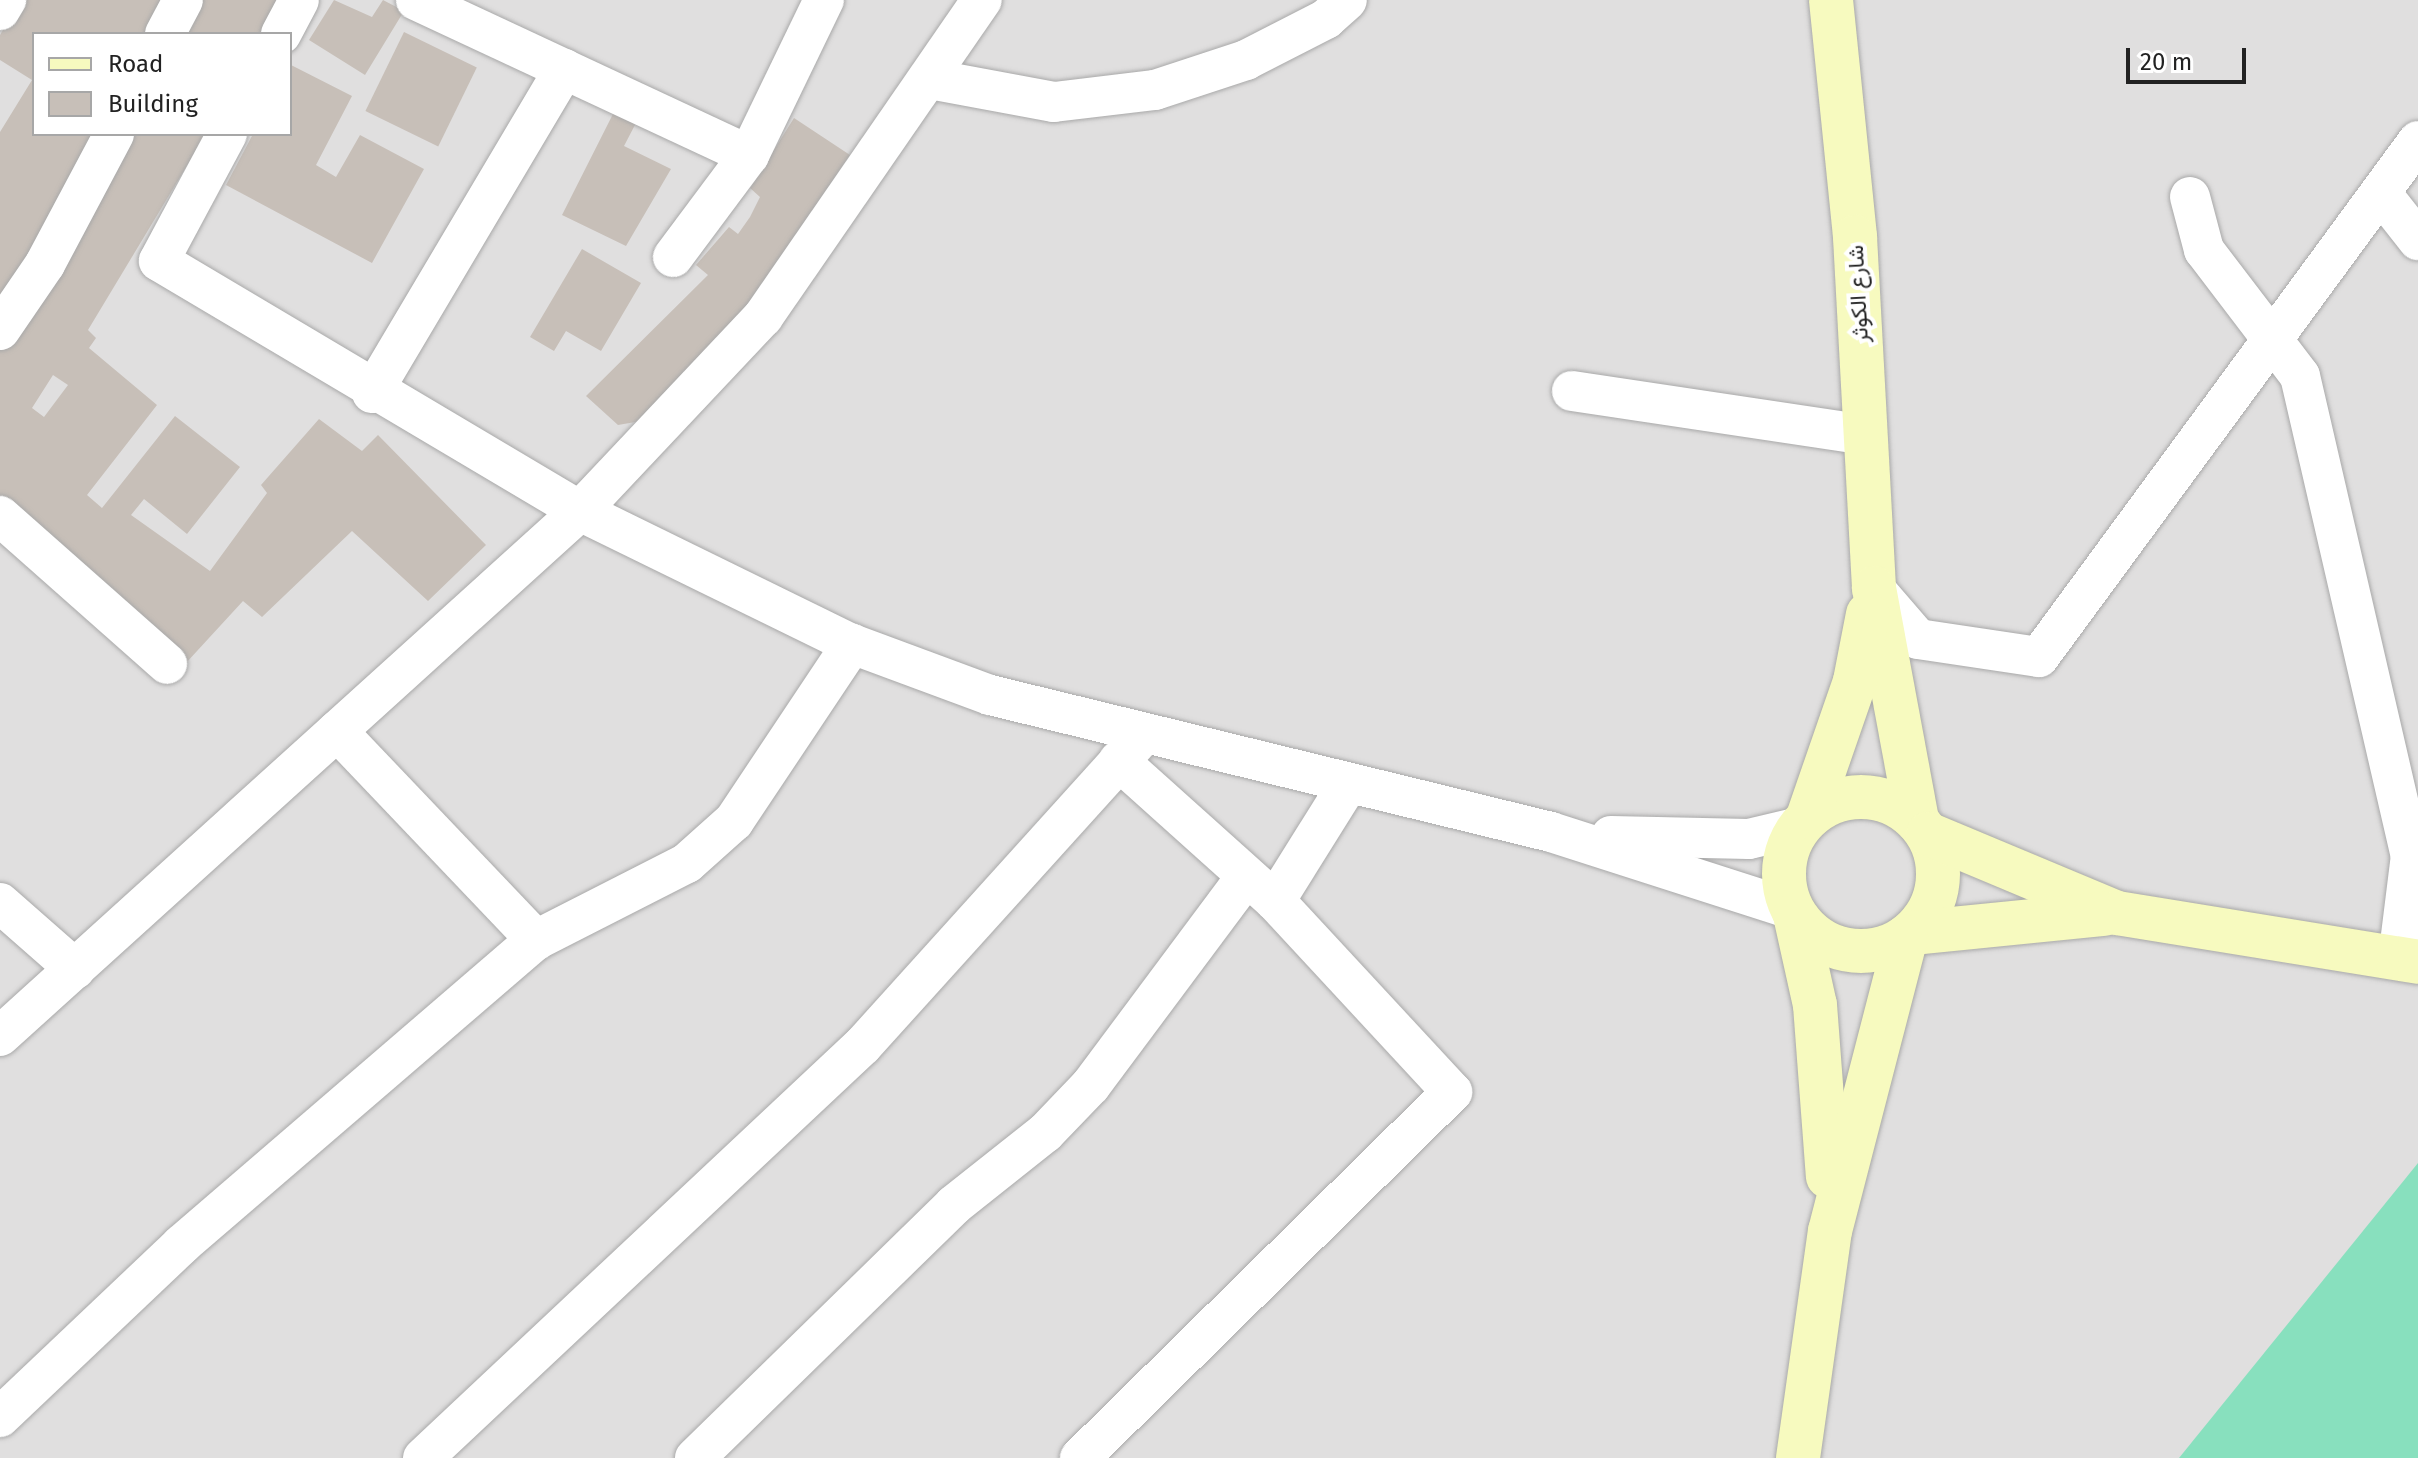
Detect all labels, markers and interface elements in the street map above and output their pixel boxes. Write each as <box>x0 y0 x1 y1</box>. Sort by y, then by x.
legend <box>32 32 292 136</box>
scale bar <box>2130 32 2250 82</box>
text: 20 m <box>2140 48 2192 76</box>
text: Road <box>108 50 163 78</box>
text: Building <box>108 90 198 118</box>
street label: شارع الكوثر <box>1842 244 1874 344</box>

